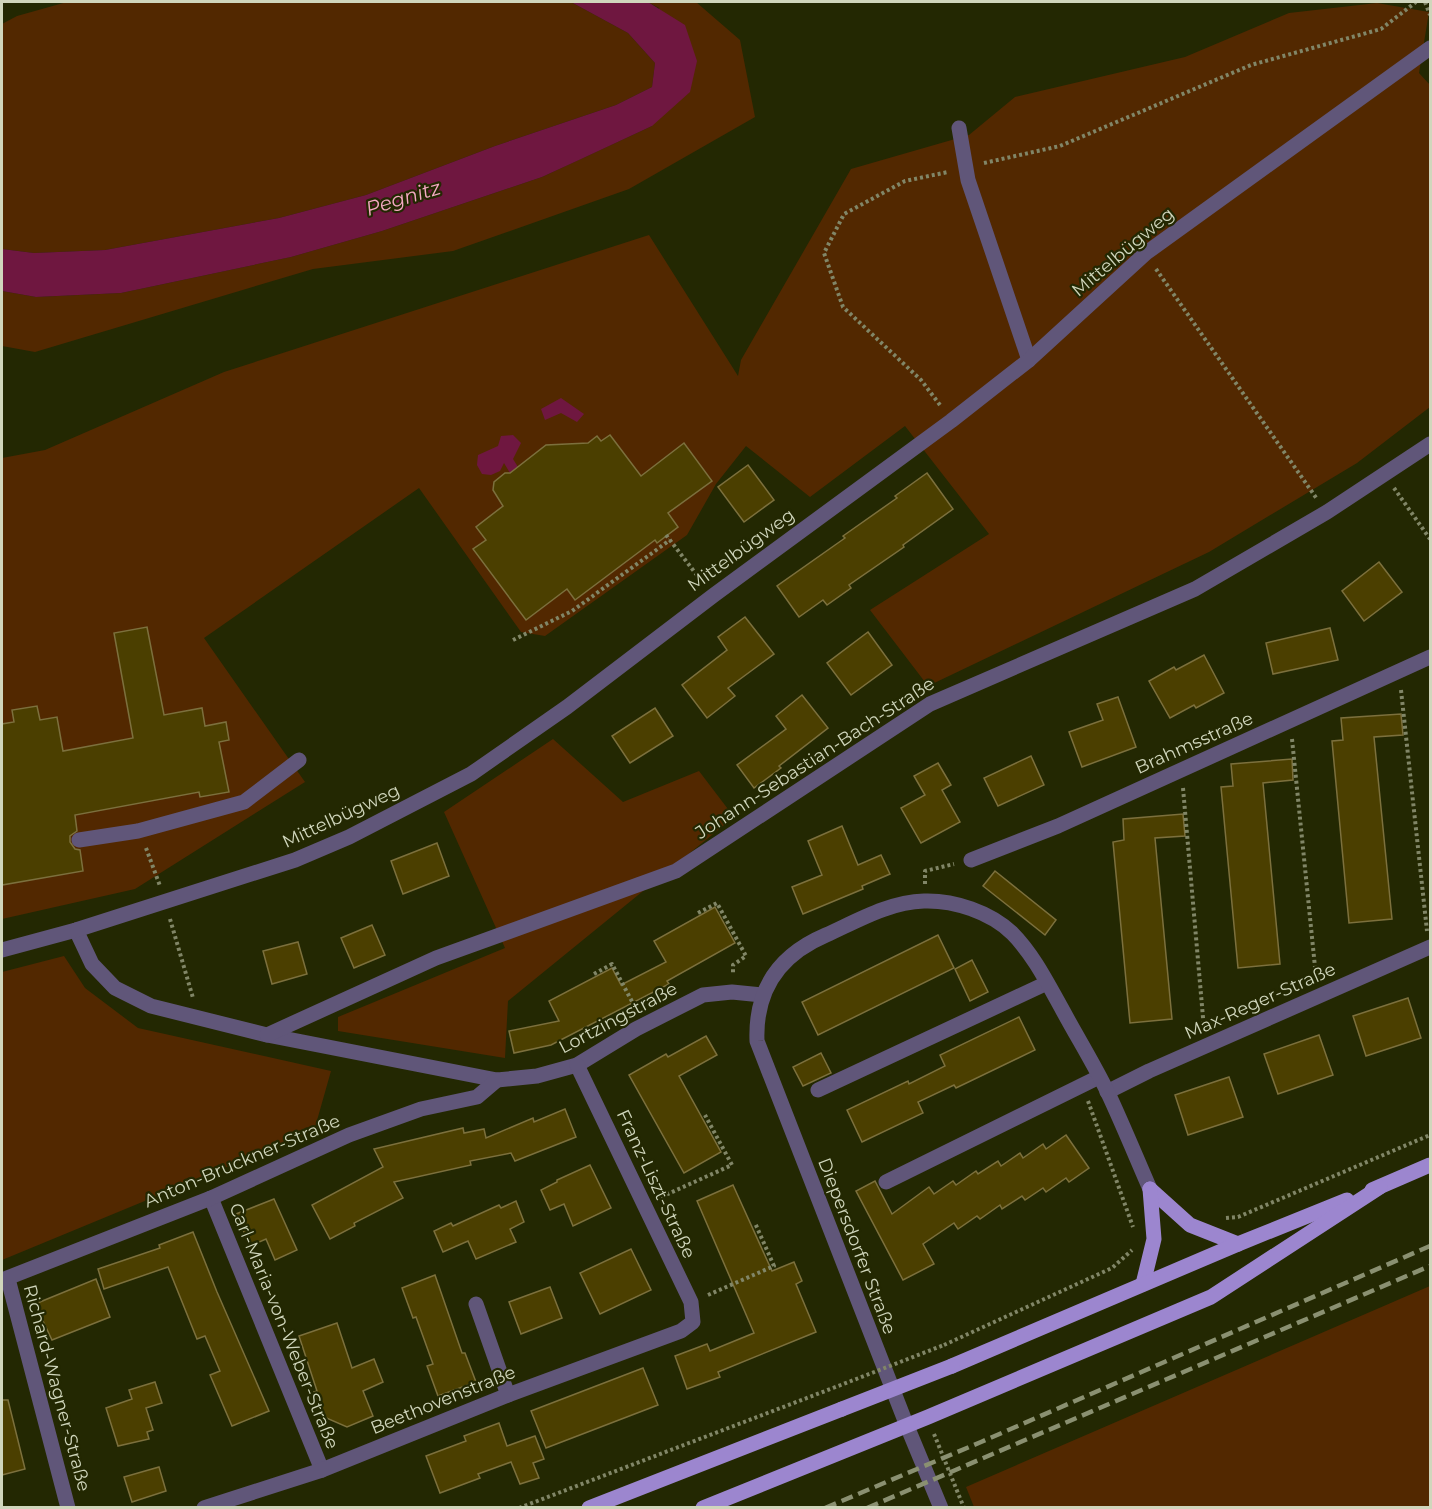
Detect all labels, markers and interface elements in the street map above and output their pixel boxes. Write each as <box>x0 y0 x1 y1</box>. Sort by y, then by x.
water label: Pegnitz <box>363 175 444 221</box>
street label: Mittelbügweg <box>1067 203 1179 301</box>
street label: Mittelbügweg <box>683 504 799 596</box>
street label: Johann-Sebastian-Bach-Straße <box>691 672 939 844</box>
street label: Brahmsstraße <box>1132 707 1257 779</box>
street label: Mittelbügweg <box>279 779 403 853</box>
street label: Max-Reger-Straße <box>1181 958 1339 1044</box>
street label: Lortzingstraße <box>555 977 681 1059</box>
street label: Franz-Liszt-Straße <box>612 1106 700 1262</box>
street label: Anton-Bruckner-Straße <box>141 1110 343 1212</box>
street label: Diepersdorfer Straße <box>813 1155 901 1338</box>
street label: Carl-Maria-von-Weber-Straße <box>224 1200 344 1452</box>
street label: Richard-Wagner-Straße <box>19 1282 95 1494</box>
street label: Beethovenstraße <box>367 1361 519 1439</box>

